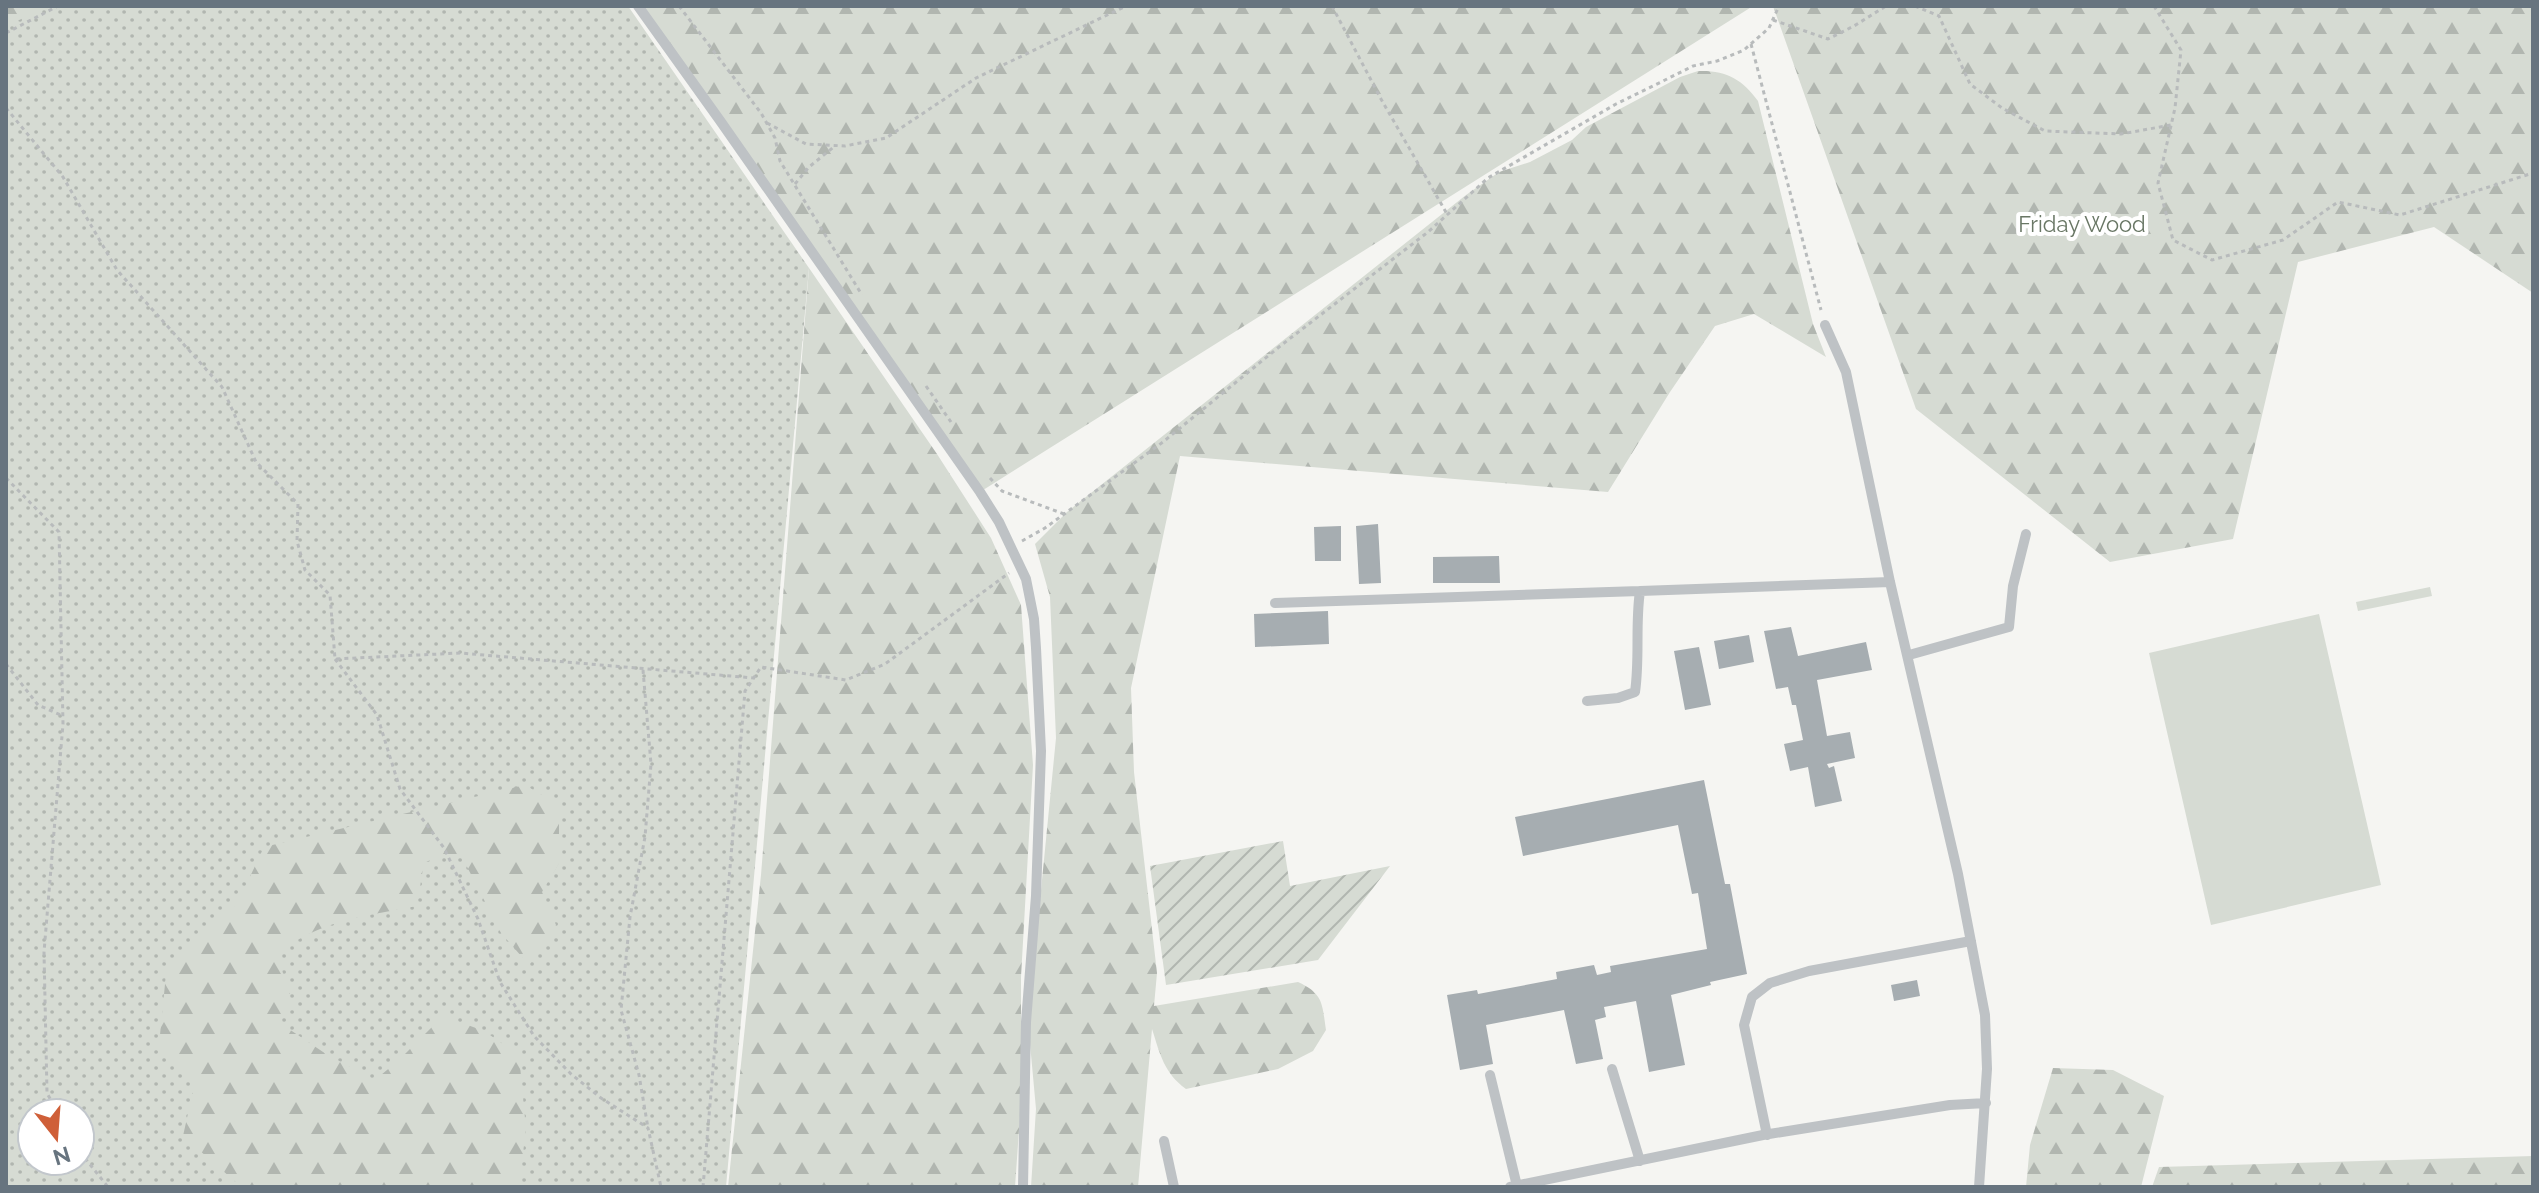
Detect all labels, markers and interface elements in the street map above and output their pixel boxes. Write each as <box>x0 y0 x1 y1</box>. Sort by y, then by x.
park label: Friday Wood <box>2018 211 2146 237</box>
north arrow <box>16 1097 96 1177</box>
text: N <box>50 1141 74 1171</box>

